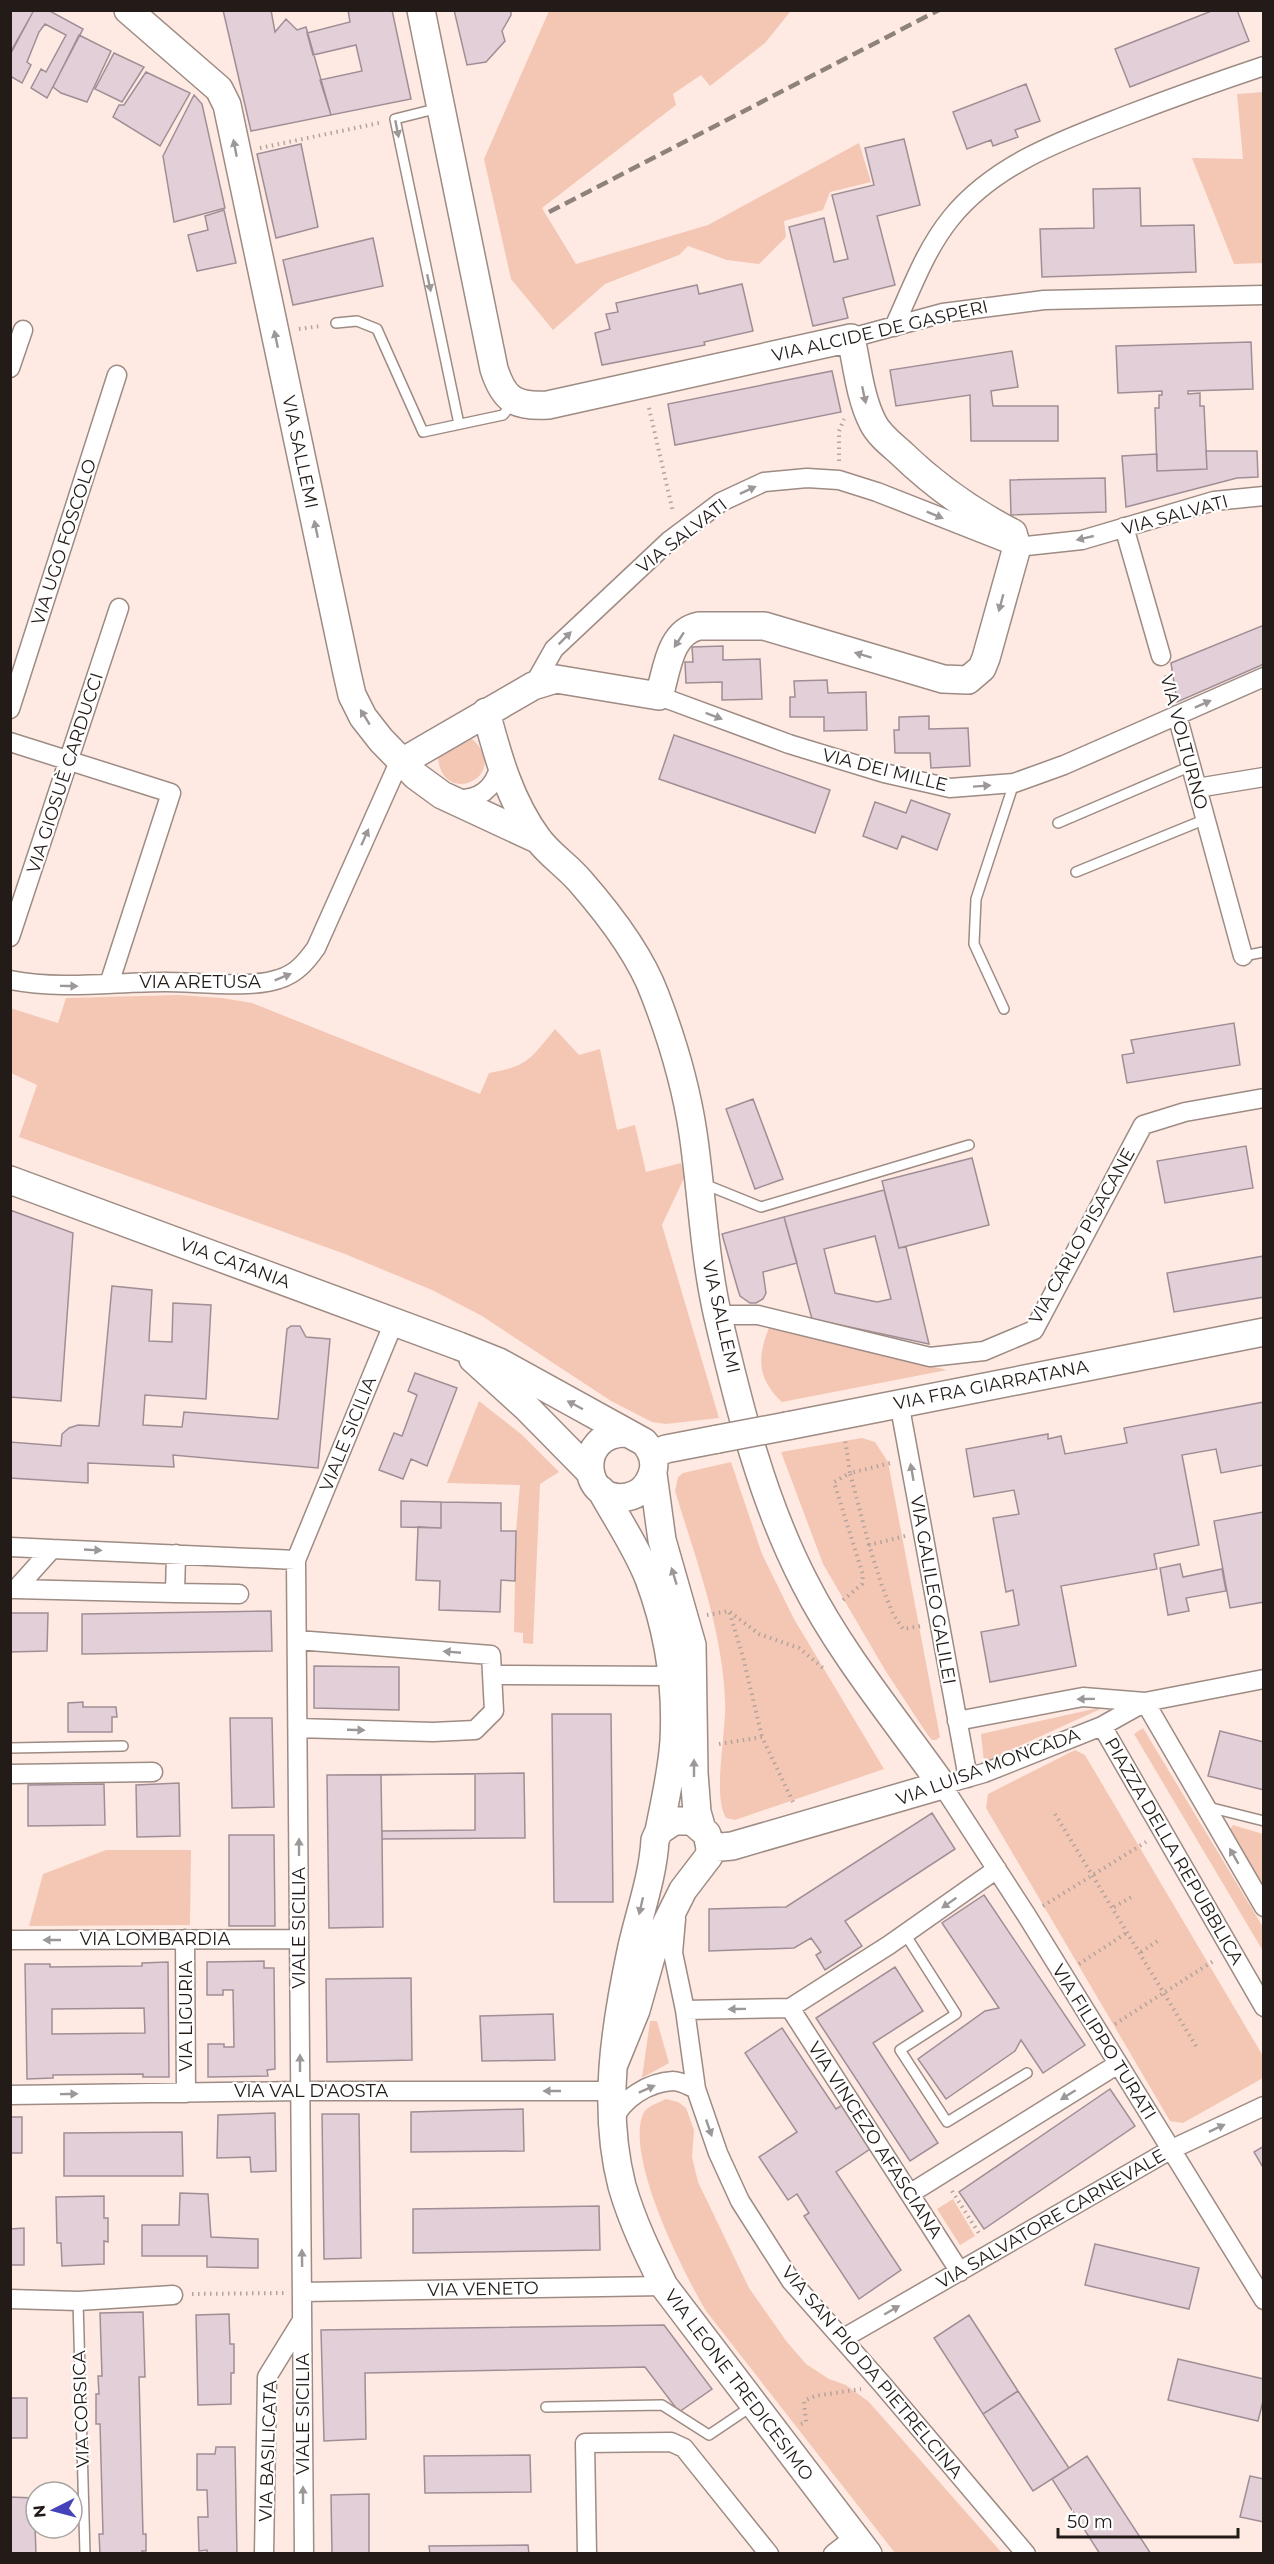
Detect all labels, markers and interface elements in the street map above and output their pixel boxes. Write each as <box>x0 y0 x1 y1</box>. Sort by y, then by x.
one-way arrow <box>393 120 402 139</box>
one-way arrow <box>230 138 239 157</box>
one-way arrow <box>425 274 435 292</box>
street label: VIA ALCIDE DE GASPERI <box>770 295 990 367</box>
one-way arrow <box>270 329 280 348</box>
one-way arrow <box>860 386 869 405</box>
street label: VIA SALLEMI <box>277 393 323 511</box>
street label: VIA UGO FOSCOLO <box>27 456 101 628</box>
one-way arrow <box>740 485 757 494</box>
street label: VIA SALVATI <box>1120 490 1230 540</box>
street label: VIA SALVATI <box>632 494 732 578</box>
one-way arrow <box>926 511 944 520</box>
one-way arrow <box>311 520 320 539</box>
one-way arrow <box>1075 534 1094 544</box>
one-way arrow <box>996 594 1005 612</box>
one-way arrow <box>673 631 684 648</box>
one-way arrow <box>558 632 572 646</box>
one-way arrow <box>854 650 872 659</box>
street label: VIA GIOSUÈ CARDUCCI <box>22 670 108 876</box>
street label: VIA VOLTURNO <box>1155 672 1213 812</box>
one-way arrow <box>1194 699 1212 709</box>
one-way arrow <box>359 709 370 725</box>
one-way arrow <box>705 712 723 722</box>
street label: VIA DEI MILLE <box>820 744 950 796</box>
one-way arrow <box>972 781 991 790</box>
one-way arrow <box>360 828 370 846</box>
street label: VIA ARETUSA <box>139 971 261 993</box>
one-way arrow <box>275 972 293 982</box>
one-way arrow <box>59 981 78 991</box>
street label: VIA CARLO PISACANE <box>1024 1144 1140 1328</box>
street label: VIA CATANIA <box>177 1233 293 1293</box>
street label: VIA SALLEMI <box>697 1258 745 1376</box>
street label: VIA FRA GIARRATANA <box>892 1355 1090 1415</box>
street label: VIALE SICILIA <box>315 1373 381 1495</box>
one-way arrow <box>567 1400 584 1410</box>
one-way arrow <box>907 1462 916 1481</box>
street label: VIA GALILEO GALILEI <box>906 1494 960 1686</box>
one-way arrow <box>83 1546 102 1555</box>
one-way arrow <box>669 1567 678 1585</box>
one-way arrow <box>443 1647 462 1657</box>
one-way arrow <box>1077 1694 1096 1703</box>
street label: VIA LUISA MONCADA <box>893 1723 1083 1811</box>
one-way arrow <box>347 1725 366 1734</box>
street label: PIAZZA DELLA REPUBBLICA <box>1100 1734 1248 1969</box>
one-way arrow <box>690 1759 699 1778</box>
one-way arrow <box>294 1838 304 1857</box>
one-way arrow <box>1229 1847 1239 1864</box>
street label: VIALE SICILIA <box>288 1867 310 1989</box>
one-way arrow <box>636 1897 646 1915</box>
one-way arrow <box>942 1897 958 1909</box>
street label: VIA LOMBARDIA <box>80 1928 230 1950</box>
one-way arrow <box>42 1935 61 1945</box>
street label: VIA LIGURIA <box>175 1960 197 2071</box>
street label: VIA FILIPPO TURATI <box>1047 1960 1161 2124</box>
one-way arrow <box>728 2004 747 2013</box>
street label: VIA VINCEZO AFASCIANA <box>803 2037 947 2243</box>
one-way arrow <box>295 2054 305 2073</box>
street label: VIA VAL D'AOSTA <box>234 2080 388 2102</box>
one-way arrow <box>639 2084 657 2094</box>
one-way arrow <box>543 2086 562 2096</box>
one-way arrow <box>1060 2089 1076 2100</box>
one-way arrow <box>59 2090 78 2099</box>
one-way arrow <box>705 2119 715 2137</box>
one-way arrow <box>1208 2124 1225 2133</box>
street label: VIA SALVATORE CARNEVALE <box>933 2144 1169 2294</box>
one-way arrow <box>297 2249 307 2268</box>
street label: VIA SAN PIO DA PIETRELCINA <box>777 2261 967 2483</box>
street label: VIA VENETO <box>427 2277 539 2301</box>
street label: VIA LEONE TREDICESIMO <box>660 2285 818 2485</box>
one-way arrow <box>884 2306 901 2316</box>
street label: VIA CORSICA <box>68 2350 94 2468</box>
street label: VIALE SICILIA <box>292 2353 314 2475</box>
street label: VIA BASILICATA <box>255 2380 281 2522</box>
north arrow <box>24 2480 84 2540</box>
one-way arrow <box>298 2486 308 2505</box>
scale bar <box>1058 2501 1238 2539</box>
text: N <box>29 2504 50 2519</box>
text: 50 m <box>1067 2511 1113 2533</box>

